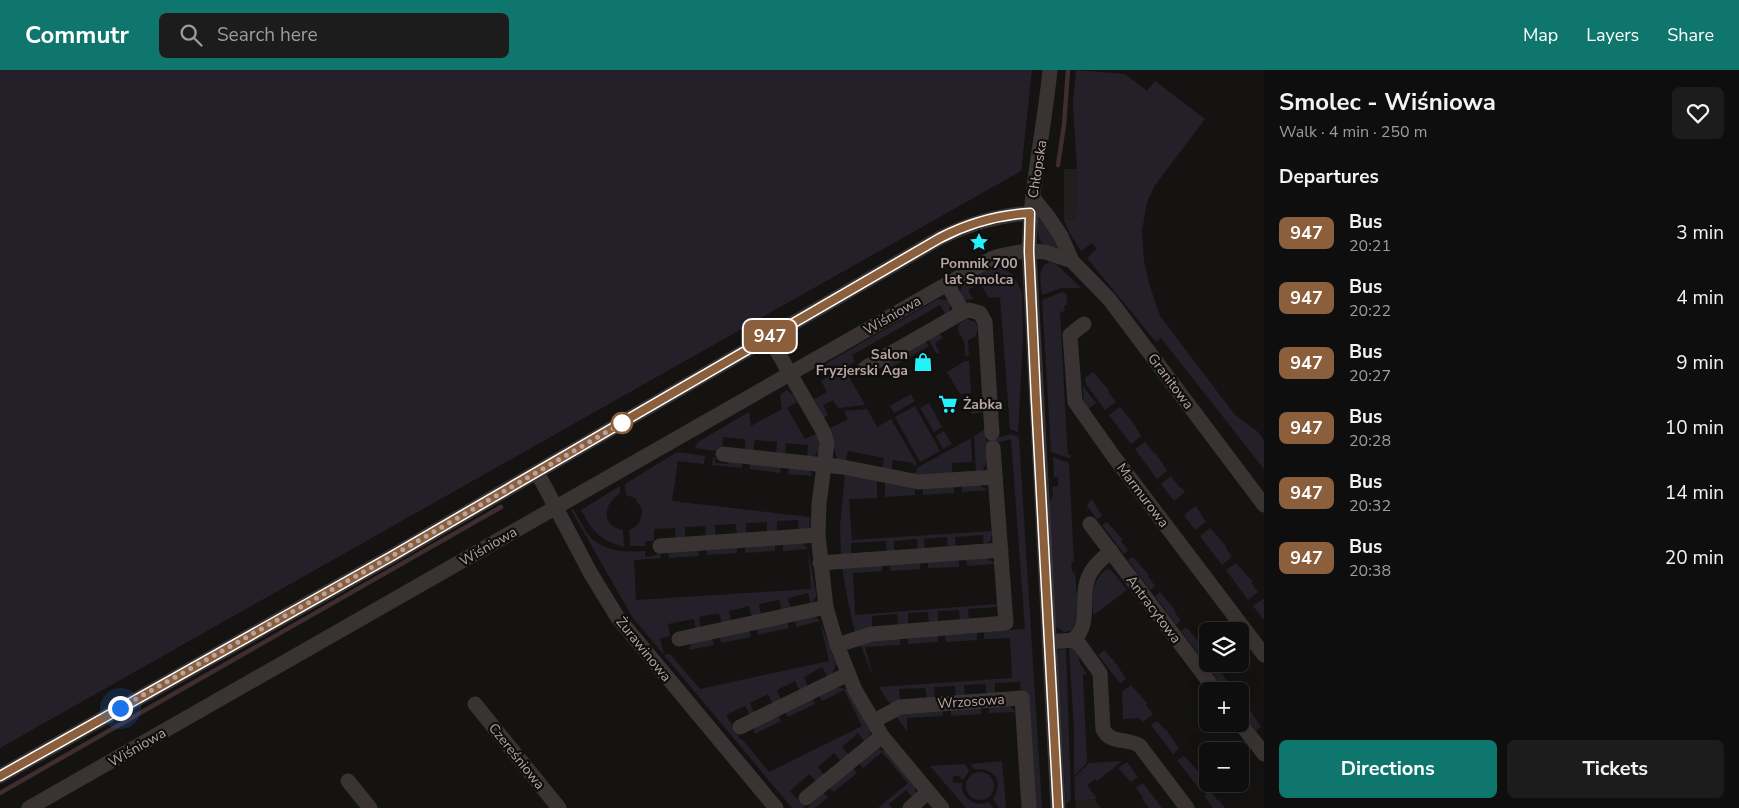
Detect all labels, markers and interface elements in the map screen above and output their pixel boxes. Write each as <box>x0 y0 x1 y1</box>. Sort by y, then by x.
search box <box>159 13 509 58</box>
text: Commutr <box>25 19 129 51</box>
icon: search <box>177 21 205 49</box>
text: Search here <box>217 22 318 48</box>
text: Map <box>1523 23 1558 47</box>
text: Layers <box>1586 23 1639 47</box>
text: Share <box>1667 23 1714 47</box>
text: Smolec - Wiśniowa <box>1279 86 1496 118</box>
button: heart <box>1672 87 1724 139</box>
text: Walk · 4 min · 250 m <box>1279 121 1427 143</box>
street label: Chłopska <box>1024 139 1051 199</box>
text: Departures <box>1279 164 1379 190</box>
text: Bus <box>1349 209 1382 235</box>
text: 3 min <box>1676 220 1724 246</box>
text: 947 <box>1290 221 1323 245</box>
place icon: Pomnik 700 lat Smolca <box>968 231 990 253</box>
text: 20:21 <box>1349 235 1391 257</box>
place label: Pomnik 700 lat Smolca <box>940 254 1018 289</box>
text: Bus <box>1349 274 1382 300</box>
text: 4 min <box>1676 285 1724 311</box>
text: 947 <box>1290 286 1323 310</box>
street label: Wiśniowa <box>860 291 924 339</box>
text: 20:22 <box>1349 300 1391 322</box>
line badge: 947 <box>741 320 799 352</box>
text: 947 <box>754 324 786 348</box>
text: Bus <box>1349 339 1382 365</box>
place label: Salon Fryzjerski Aga <box>816 345 908 380</box>
street label: Granitowa <box>1143 350 1198 413</box>
text: 9 min <box>1676 350 1724 376</box>
shop icon: Salon Fryzjerski Aga <box>912 351 934 373</box>
text: 947 <box>1290 351 1323 375</box>
text: 20:27 <box>1349 365 1391 387</box>
supermarket icon: Żabka <box>937 393 959 415</box>
place label: Żabka <box>963 395 1002 414</box>
text: Bus <box>1349 404 1382 430</box>
unlabelled marker <box>611 412 633 434</box>
text: 10 min <box>1665 415 1724 441</box>
text: 947 <box>1290 416 1323 440</box>
text: 20:28 <box>1349 430 1391 452</box>
street label: Marmurowa <box>1112 459 1173 531</box>
text: Bus <box>1349 469 1382 495</box>
text: 14 min <box>1665 480 1724 506</box>
text: 947 <box>1290 481 1323 505</box>
text: 20:32 <box>1349 495 1391 517</box>
street label: Wiśniowa <box>456 522 520 570</box>
text: Bus <box>1349 534 1382 560</box>
text: 20 min <box>1665 545 1724 571</box>
text: 947 <box>1290 546 1323 570</box>
text: 20:38 <box>1349 560 1391 582</box>
street label: Antracytowa <box>1122 571 1186 647</box>
street label: Żurawinowa <box>612 613 676 686</box>
map controls <box>1199 622 1249 792</box>
button: layers <box>1199 622 1249 672</box>
button: + <box>1199 682 1249 732</box>
street label: Wrzosowa <box>937 690 1005 713</box>
your location <box>108 696 133 721</box>
street label: Czereśniowa <box>484 719 549 793</box>
street label: Wiśniowa <box>105 723 169 771</box>
button: Directions <box>1279 740 1497 798</box>
button: Tickets <box>1507 740 1724 798</box>
button: − <box>1199 742 1249 792</box>

